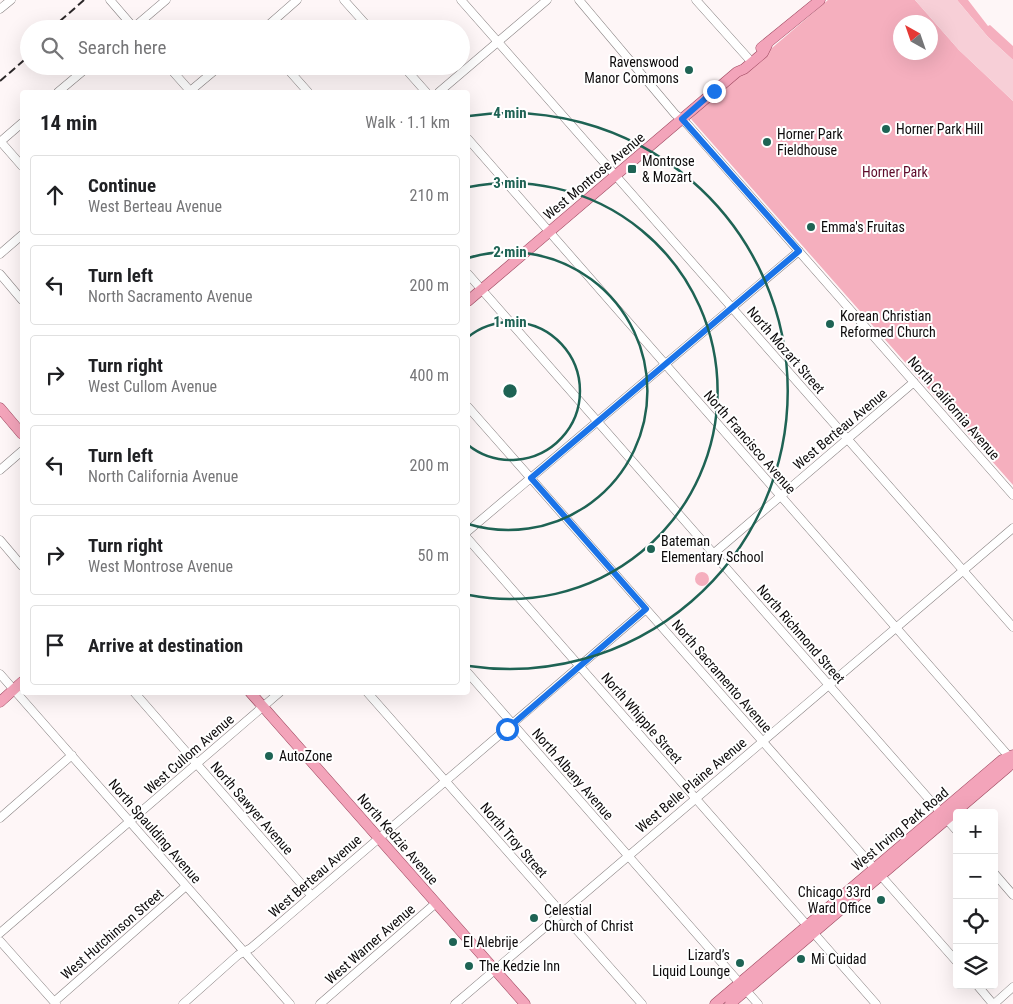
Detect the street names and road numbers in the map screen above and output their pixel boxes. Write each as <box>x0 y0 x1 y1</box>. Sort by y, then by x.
street label: West Montrose Avenue <box>540 129 648 223</box>
street label: North Mozart Street <box>744 303 828 397</box>
street label: North California Avenue <box>905 353 1003 463</box>
street label: West Berteau Avenue <box>790 385 890 473</box>
street label: North Francisco Avenue <box>701 387 799 497</box>
street label: North Richmond Street <box>754 581 848 687</box>
street label: North Sacramento Avenue <box>669 616 776 736</box>
street label: North Whipple Street <box>598 669 686 767</box>
street label: West Cullom Avenue <box>141 711 237 797</box>
street label: North Albany Avenue <box>529 725 617 823</box>
street label: West Belle Plaine Avenue <box>633 734 750 836</box>
street label: North Sawyer Avenue <box>207 758 297 858</box>
street label: North Spaulding Avenue <box>105 776 205 887</box>
street label: West Irving Park Road <box>849 784 951 874</box>
street label: North Kedzie Avenue <box>354 790 442 888</box>
street label: North Troy Street <box>477 799 551 881</box>
street label: West Berteau Avenue <box>266 831 365 921</box>
street label: West Hutchinson Street <box>58 885 166 983</box>
street label: West Warner Avenue <box>322 901 418 987</box>

